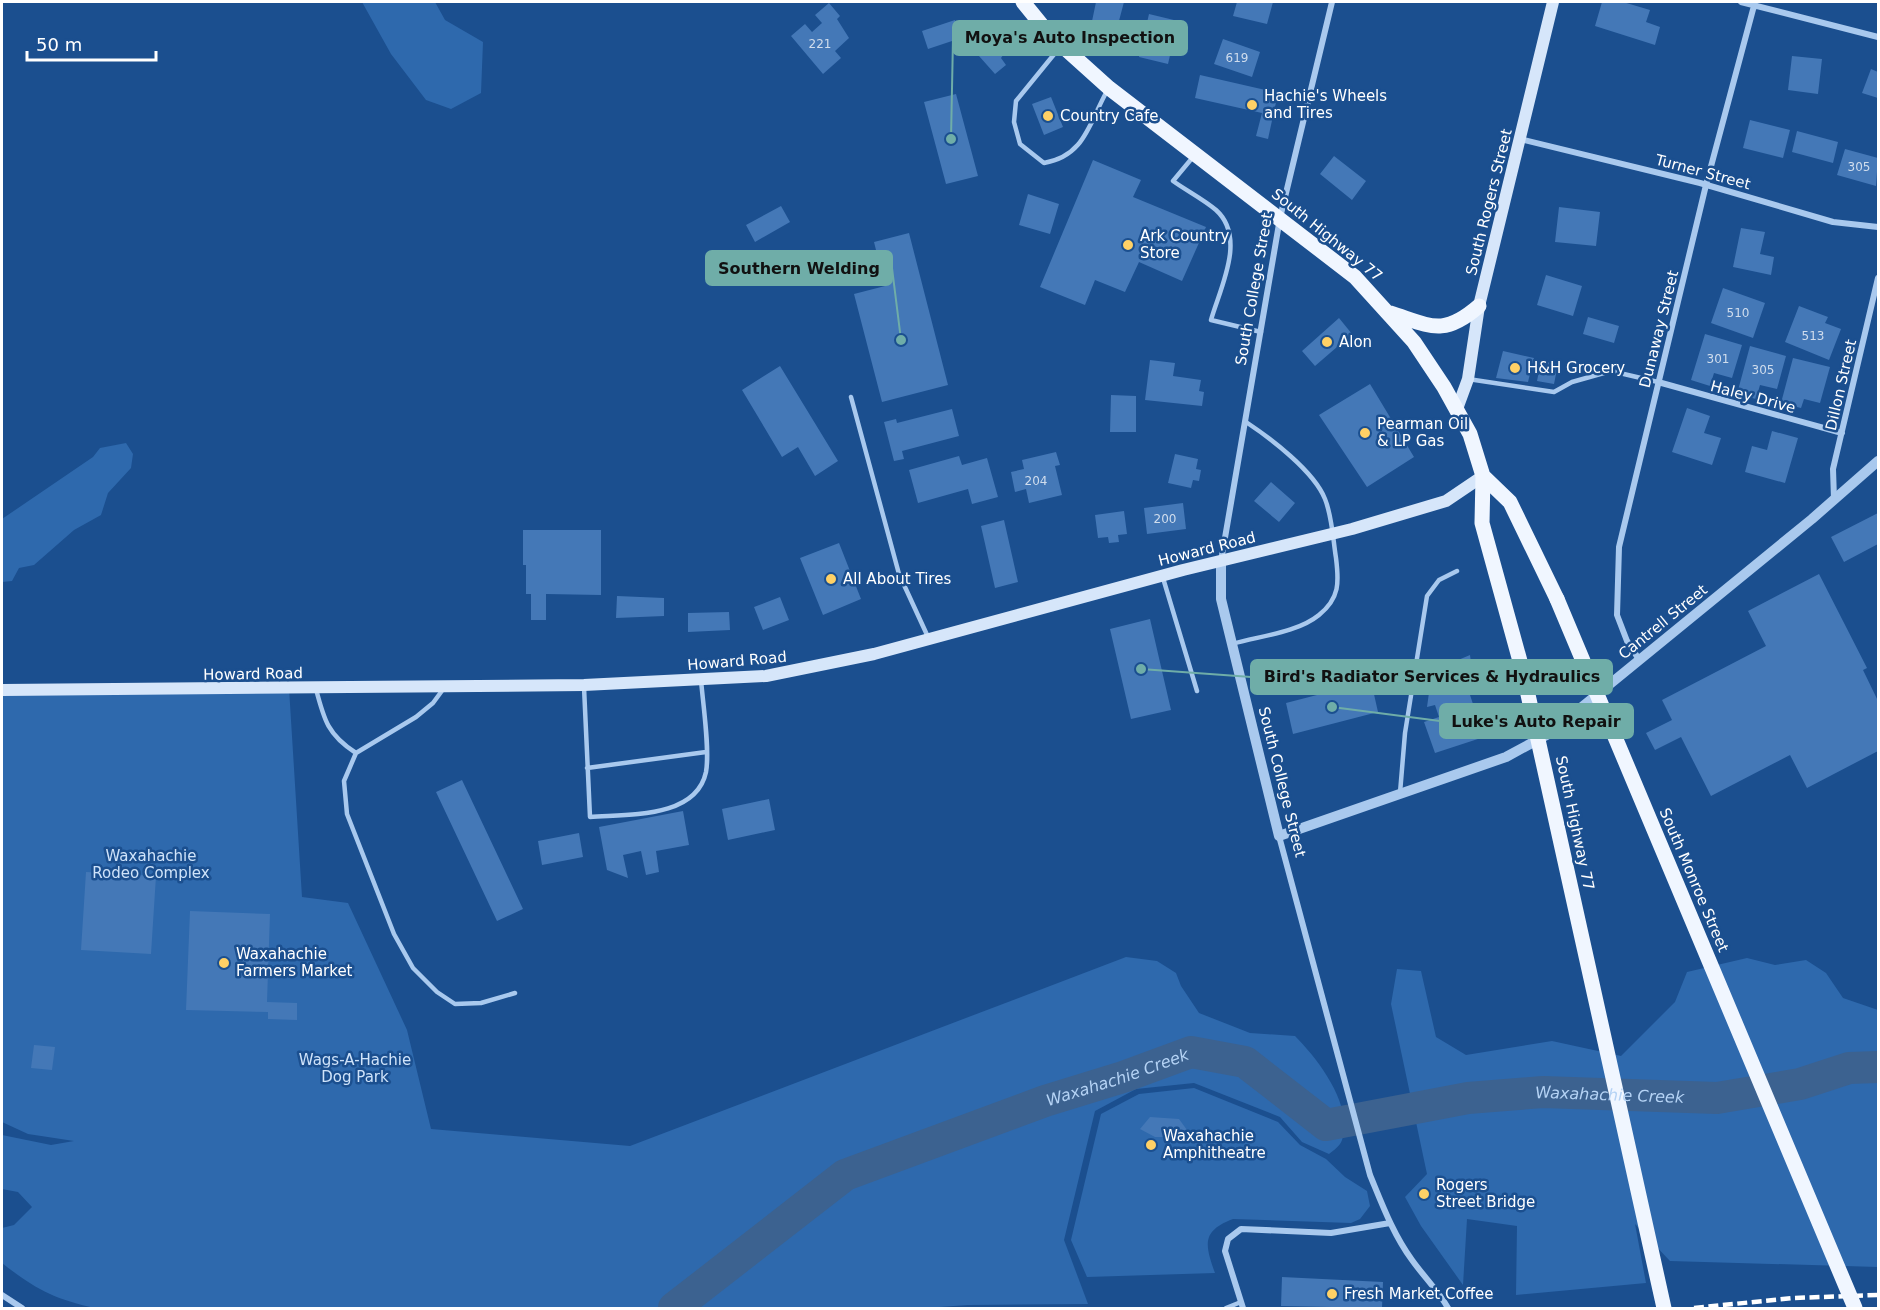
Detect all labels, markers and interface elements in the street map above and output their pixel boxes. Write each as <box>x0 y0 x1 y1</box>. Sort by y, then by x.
callout: Moya's Auto Inspection <box>953 21 1187 55</box>
scale bar <box>27 24 156 62</box>
text: Moya's Auto Inspection <box>965 28 1175 47</box>
text: 50 m <box>36 34 82 55</box>
house number: 221 <box>809 37 831 51</box>
house number: 619 <box>1226 51 1248 65</box>
place label: Hachie's Wheels and Tires <box>1264 87 1387 122</box>
marker: Hachie's Wheels and Tires <box>1245 98 1259 112</box>
place label: Country Cafe <box>1060 107 1159 125</box>
marker: Country Cafe <box>1041 109 1055 123</box>
street label: South Rogers Street <box>1462 127 1516 277</box>
street label: Turner Street <box>1653 150 1753 193</box>
house number: 305 <box>1848 160 1870 174</box>
street label: South Highway 77 <box>1268 185 1386 285</box>
street label: South College Street <box>1232 211 1276 367</box>
place label: Ark Country Store <box>1140 227 1230 262</box>
marker: Ark Country Store <box>1121 238 1135 252</box>
callout: Southern Welding <box>706 251 892 285</box>
text: Southern Welding <box>718 259 880 278</box>
street label: Dunaway Street <box>1636 268 1682 390</box>
house number: 510 <box>1727 306 1749 320</box>
house number: 513 <box>1802 329 1824 343</box>
place label: Alon <box>1339 333 1372 351</box>
marker: Alon <box>1320 335 1334 349</box>
street label: Dillon Street <box>1822 338 1860 432</box>
house number: 301 <box>1707 352 1729 366</box>
place label: H&H Grocery <box>1527 359 1625 377</box>
marker: H&H Grocery <box>1508 361 1522 375</box>
house number: 305 <box>1752 363 1774 377</box>
street label: Haley Drive <box>1708 377 1798 417</box>
place label: Pearman Oil & LP Gas <box>1377 415 1468 450</box>
marker: Pearman Oil & LP Gas <box>1358 426 1372 440</box>
house number: 204 <box>1025 474 1047 488</box>
house number: 200 <box>1154 512 1176 526</box>
street label: Howard Road <box>1156 528 1258 570</box>
place label: All About Tires <box>843 570 951 588</box>
marker: All About Tires <box>824 572 838 586</box>
street label: Cantrell Street <box>1615 581 1711 663</box>
street label: Howard Road <box>687 648 787 674</box>
callout: Bird's Radiator Services & Hydraulics <box>1251 660 1612 694</box>
street label: Howard Road <box>203 664 303 684</box>
text: Bird's Radiator Services & Hydraulics <box>1264 667 1600 686</box>
callout: Luke's Auto Repair <box>1440 704 1633 738</box>
street label: South College Street <box>1255 705 1309 859</box>
text: Luke's Auto Repair <box>1451 712 1621 731</box>
street label: South Highway 77 <box>1552 754 1598 892</box>
street label: South Monroe Street <box>1656 805 1733 955</box>
park label: Waxahachie Rodeo Complex <box>92 847 210 882</box>
place label: Waxahachie Farmers Market <box>236 945 353 980</box>
marker: Waxahachie Farmers Market <box>217 956 231 970</box>
water label: Waxahachie Creek <box>1044 1044 1192 1110</box>
park label: Wags-A-Hachie Dog Park <box>299 1051 411 1086</box>
water label: Waxahachie Creek <box>1535 1082 1685 1107</box>
place label: Waxahachie Amphitheatre <box>1163 1127 1266 1162</box>
marker: Waxahachie Amphitheatre <box>1144 1138 1158 1152</box>
place label: Rogers Street Bridge <box>1436 1176 1535 1211</box>
marker: Rogers Street Bridge <box>1417 1187 1431 1201</box>
place label: Fresh Market Coffee <box>1344 1285 1493 1303</box>
marker: Fresh Market Coffee <box>1325 1287 1339 1301</box>

